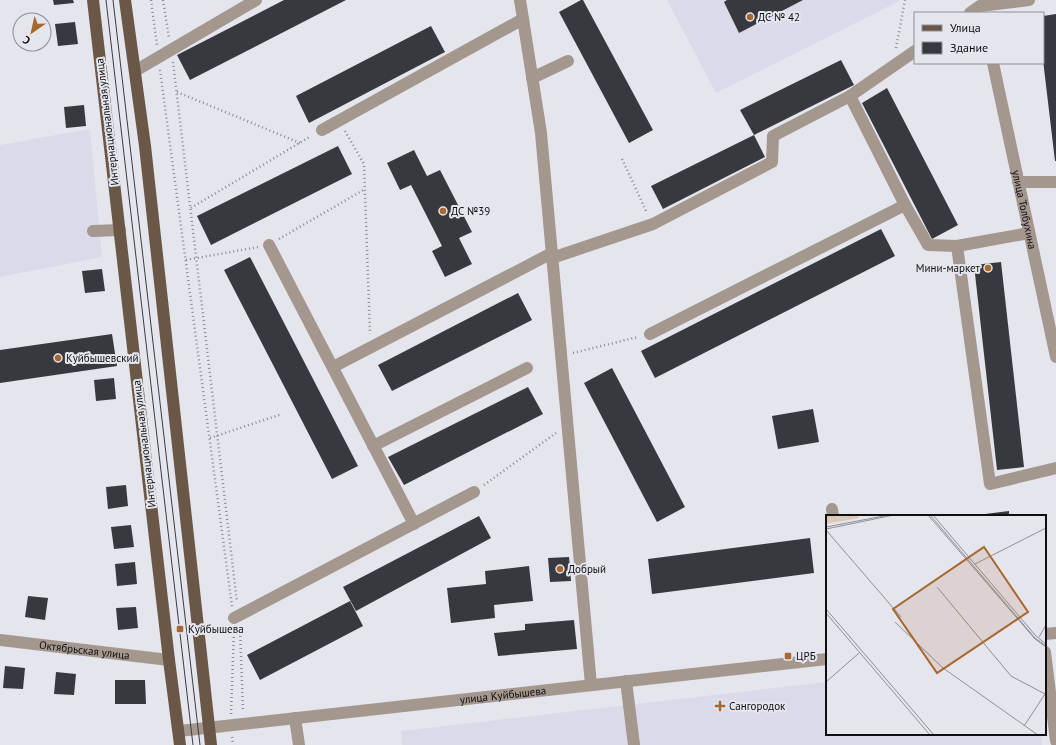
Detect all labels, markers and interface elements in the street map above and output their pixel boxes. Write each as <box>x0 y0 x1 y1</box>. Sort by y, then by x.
place label: ДС № 42 <box>758 10 800 24</box>
north arrow <box>12 12 52 52</box>
marker: ДС № 42 <box>745 12 755 22</box>
legend <box>914 12 1044 64</box>
text: Улица <box>950 20 981 35</box>
text: С <box>20 33 33 48</box>
text: Здание <box>950 40 988 55</box>
street label: Интернациональная улица <box>92 58 122 186</box>
street label: улица Толбухина <box>1009 169 1040 251</box>
place label: ДС №39 <box>451 204 490 218</box>
marker: ДС №39 <box>438 206 448 216</box>
place label: Мини-маркет <box>916 261 981 275</box>
marker: Мини-маркет <box>983 263 993 273</box>
place label: Куйбышевский <box>66 351 138 365</box>
marker: Куйбышевский <box>53 353 63 363</box>
street label: Интернациональная улица <box>129 380 159 508</box>
inset map <box>826 515 1046 735</box>
place label: Добрый <box>568 562 606 576</box>
marker: Добрый <box>555 564 565 574</box>
place label: Куйбышева <box>188 622 244 636</box>
marker: Куйбышева <box>175 624 185 634</box>
street label: Октябрьская улица <box>38 638 131 662</box>
place label: ЦРБ <box>796 649 816 663</box>
marker: ЦРБ <box>783 651 793 661</box>
street label: улица Куйбышева <box>459 683 547 707</box>
place label: Сангородок <box>729 699 786 713</box>
marker: Сангородок <box>714 700 726 712</box>

